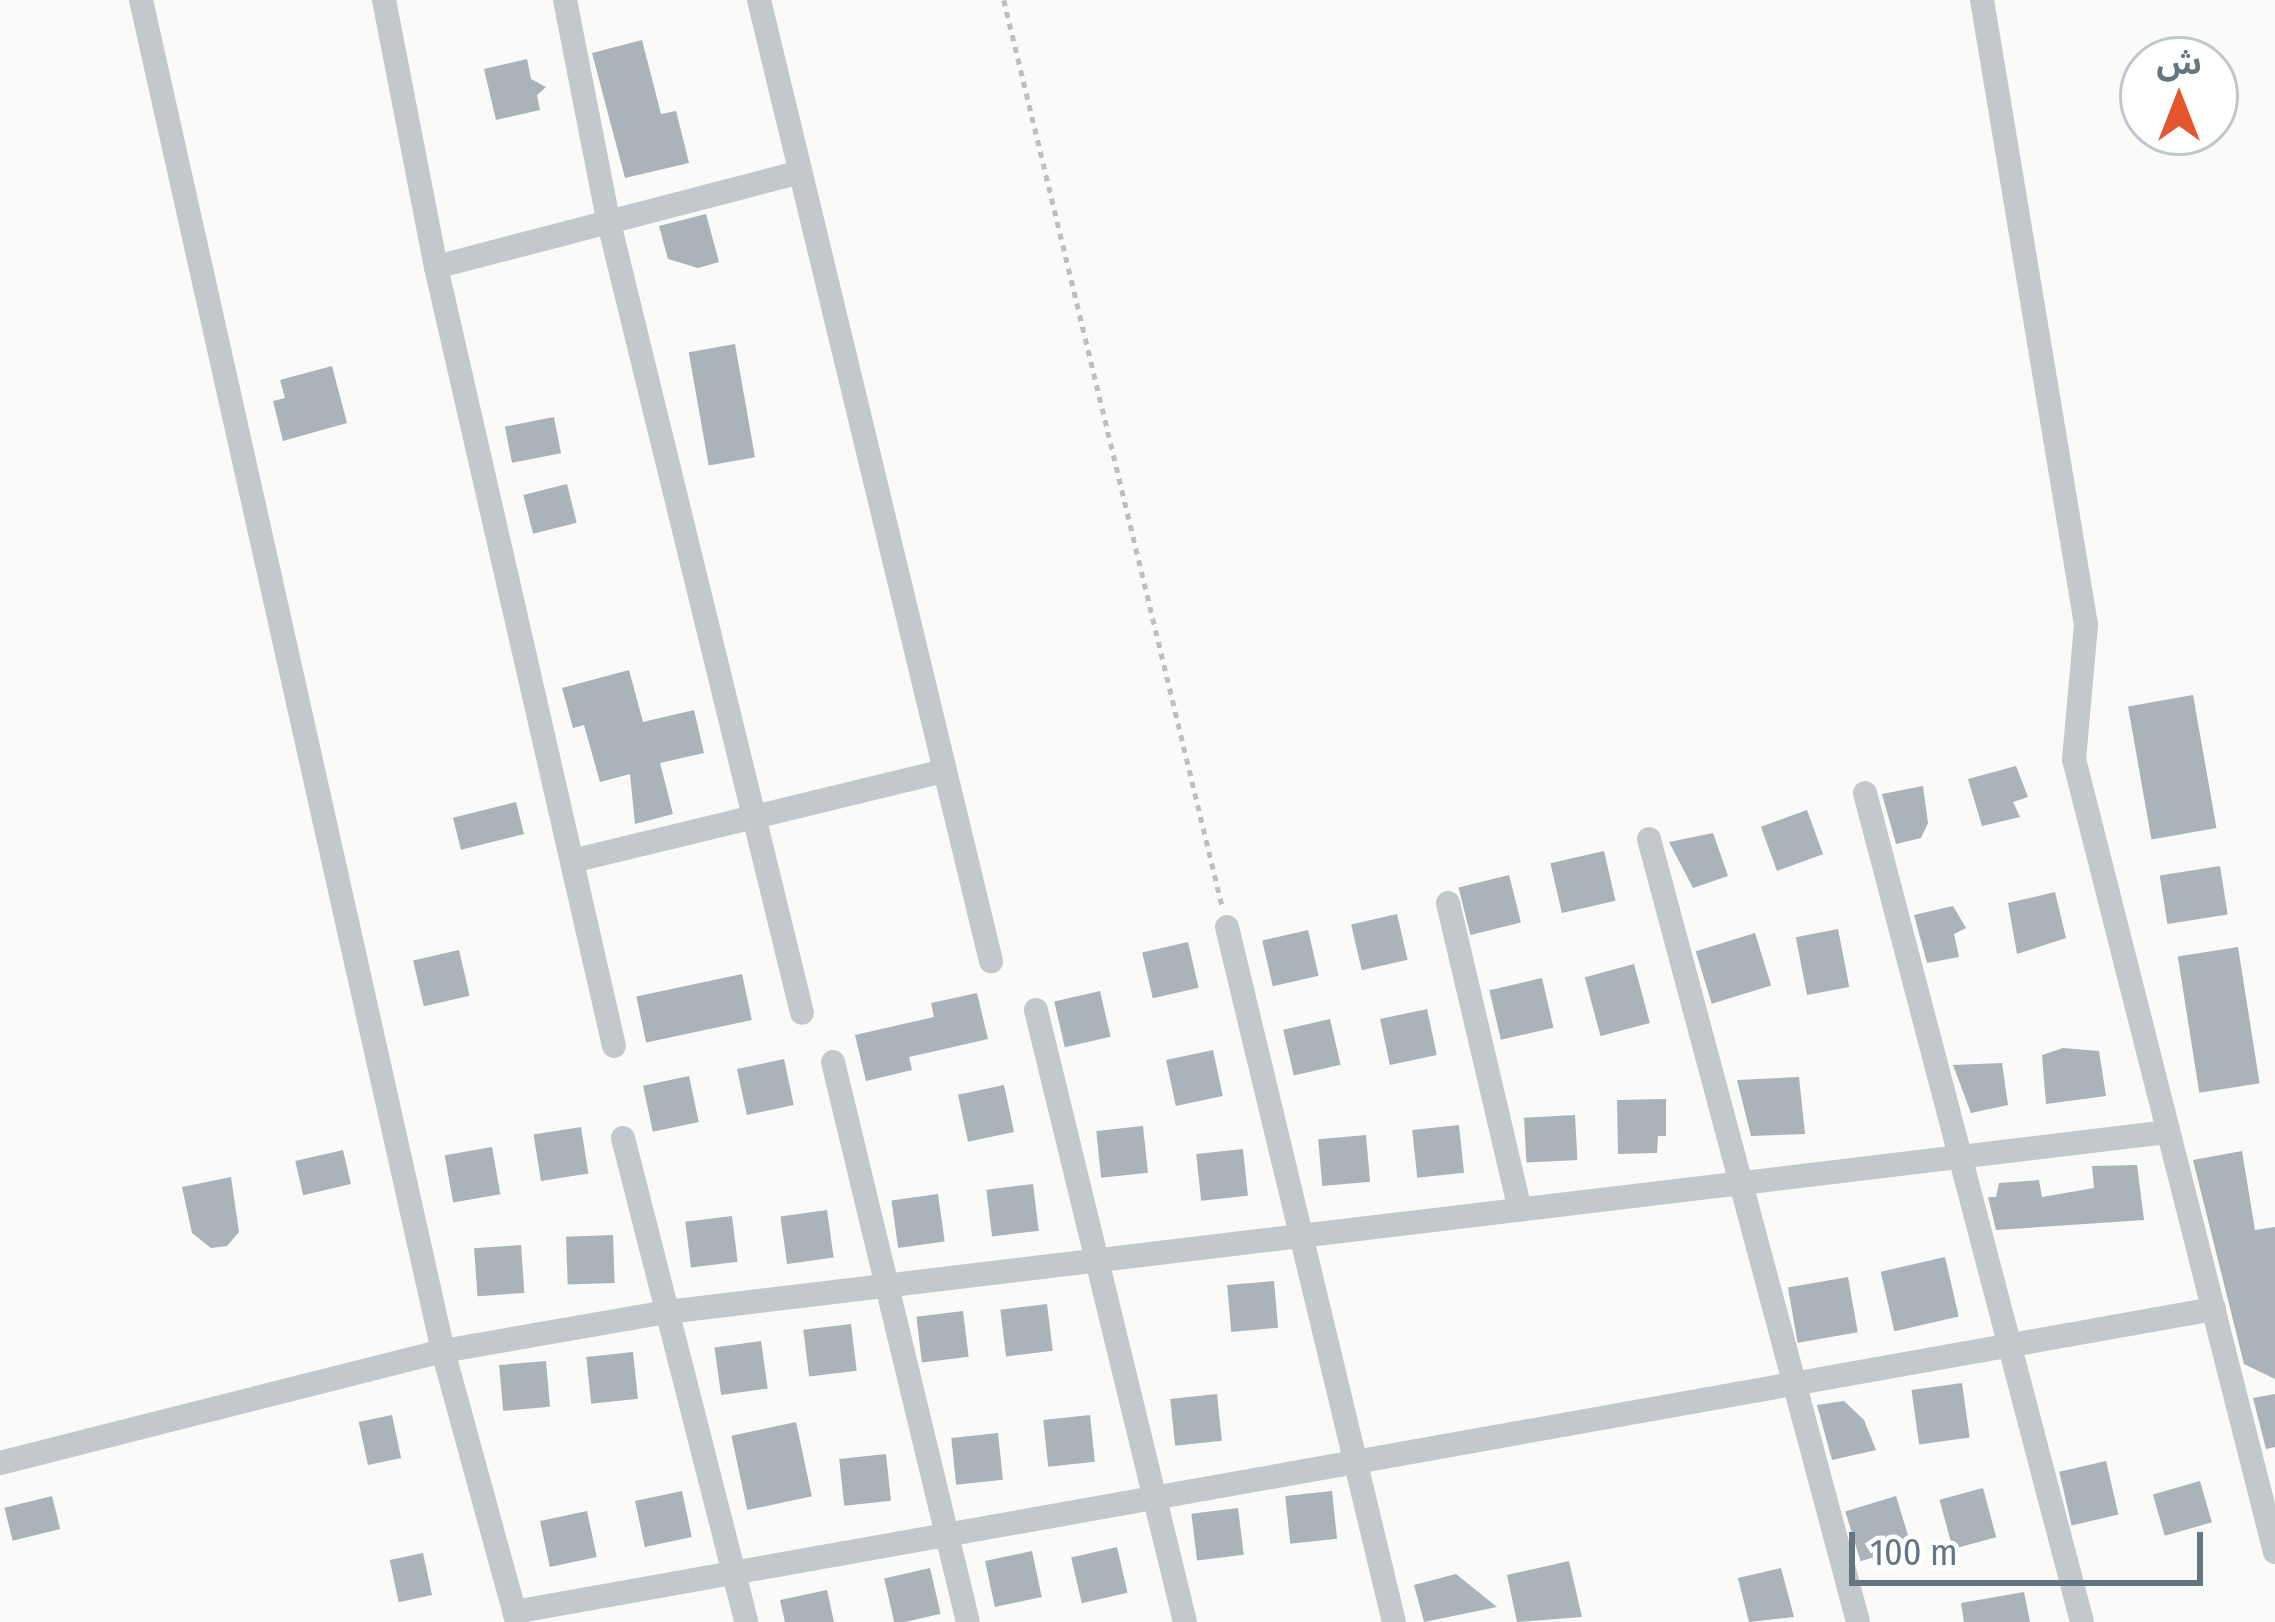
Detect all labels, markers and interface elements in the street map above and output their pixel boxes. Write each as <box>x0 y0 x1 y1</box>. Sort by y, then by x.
north arrow <box>2119 36 2239 156</box>
text: ش <box>2156 43 2202 83</box>
scale bar <box>1855 1508 2209 1582</box>
text: 100 m <box>1870 1531 1958 1575</box>

